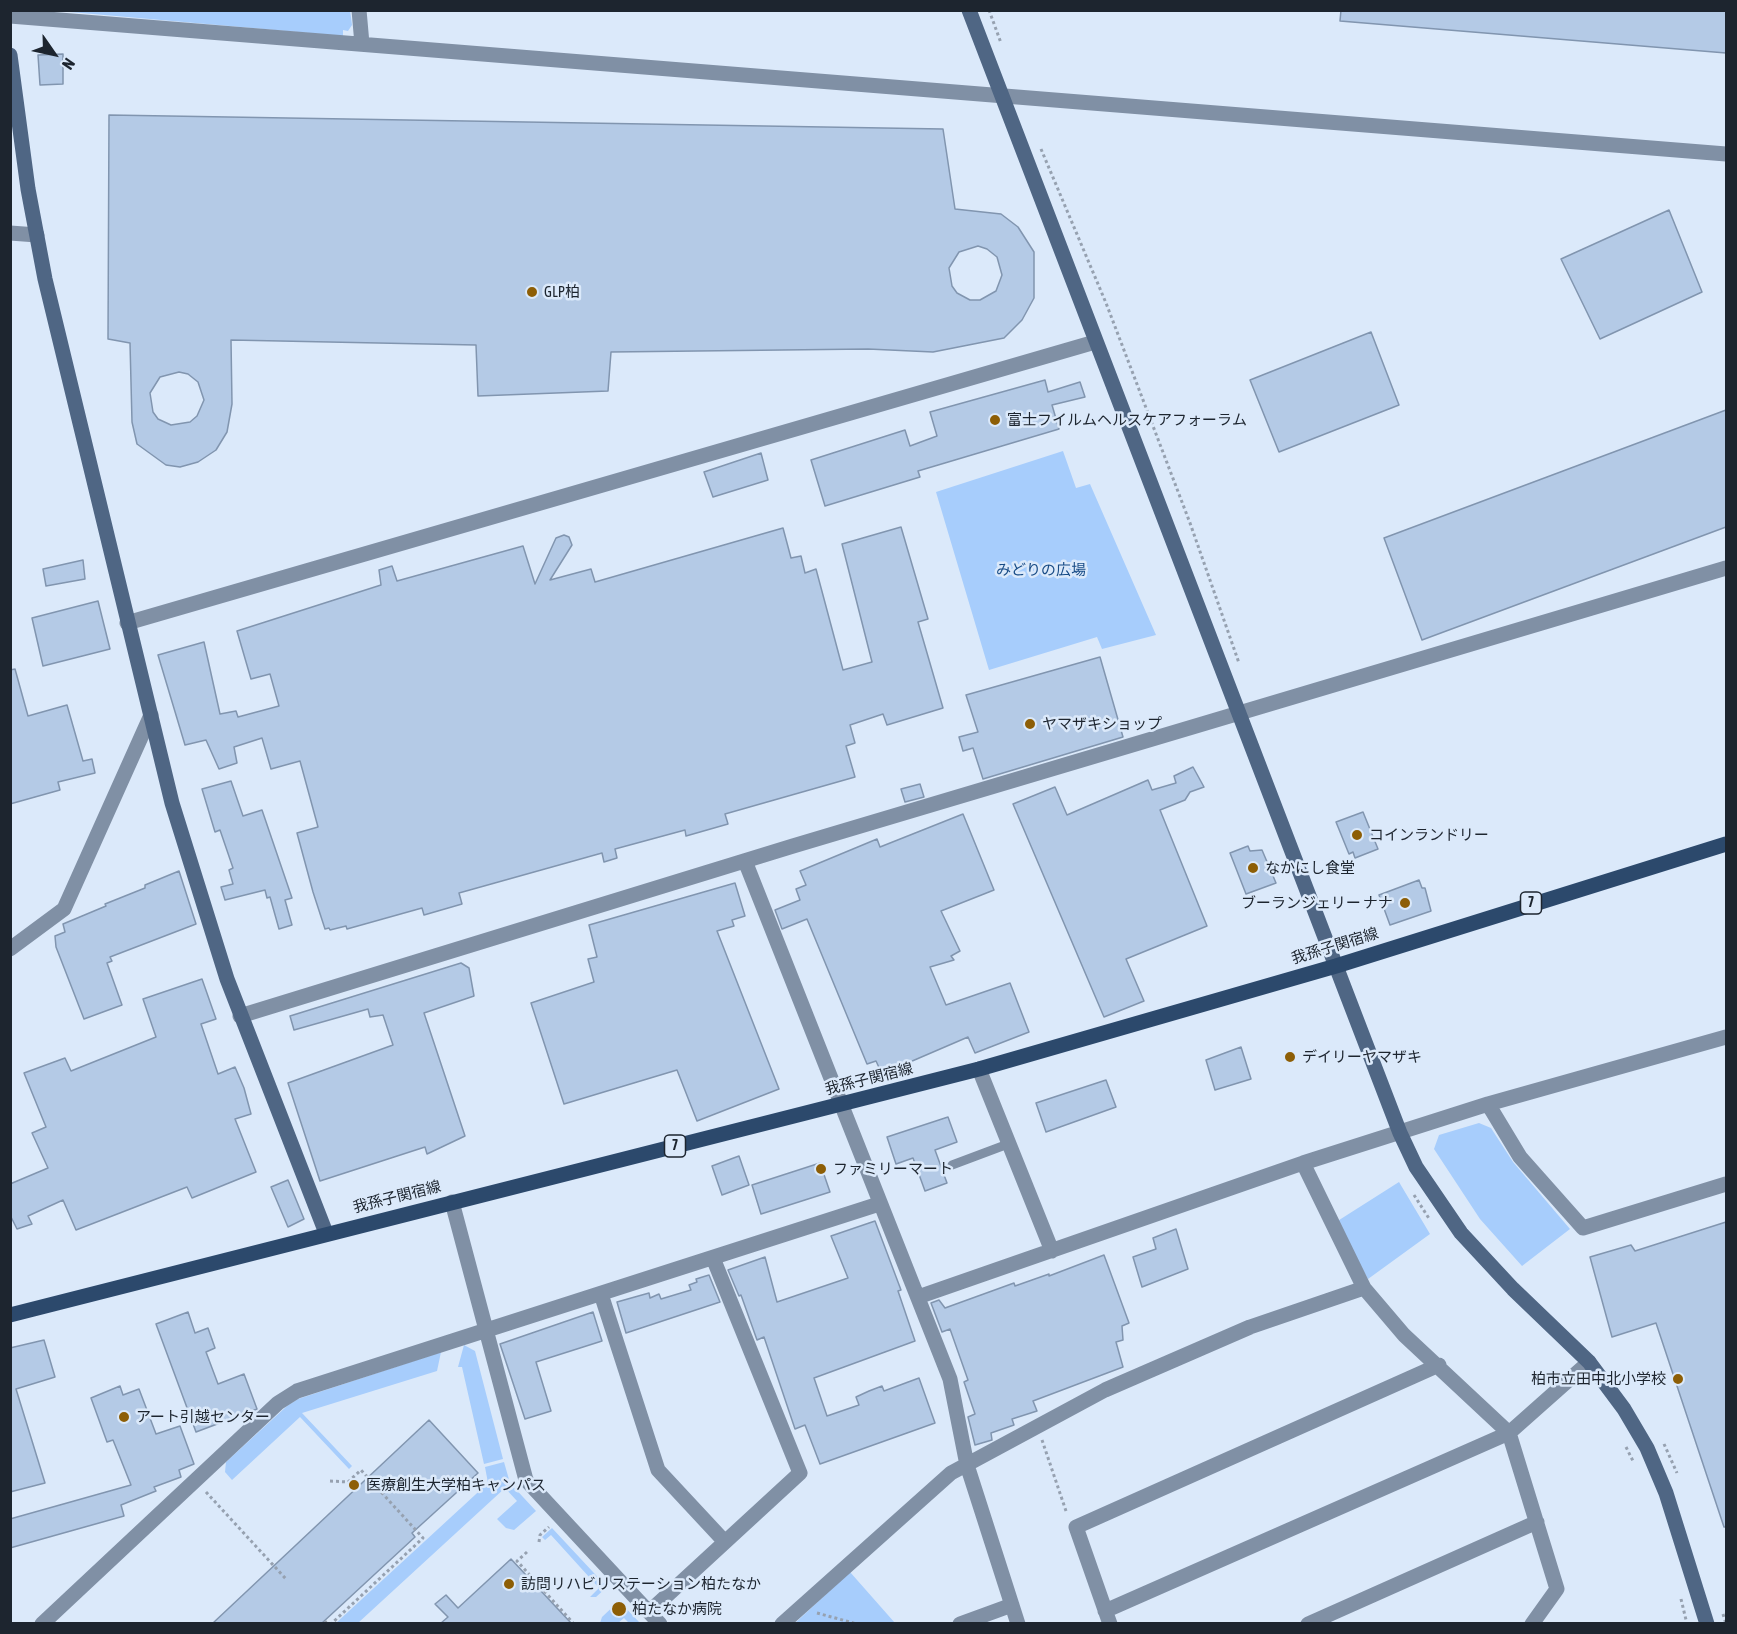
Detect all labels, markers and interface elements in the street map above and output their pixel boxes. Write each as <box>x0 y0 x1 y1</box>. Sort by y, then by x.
north arrow <box>24 24 84 84</box>
text: N <box>59 55 79 73</box>
place label: GLP柏 <box>544 283 580 301</box>
marker: GLP柏 <box>525 285 539 299</box>
place label: 富士フイルムヘルスケアフォーラム <box>1007 411 1247 429</box>
marker: 富士フイルムヘルスケアフォーラム <box>988 413 1002 427</box>
park label: みどりの広場 <box>996 561 1086 579</box>
place label: ヤマザキショップ <box>1042 715 1162 733</box>
marker: ヤマザキショップ <box>1023 717 1037 731</box>
place label: コインランドリー <box>1369 826 1489 844</box>
marker: コインランドリー <box>1350 828 1364 842</box>
place label: なかにし食堂 <box>1265 859 1355 877</box>
marker: なかにし食堂 <box>1246 861 1260 875</box>
road number: 7 <box>1520 892 1541 914</box>
place label: ブーランジェリー ナナ <box>1241 894 1393 912</box>
marker: ブーランジェリー ナナ <box>1398 896 1412 910</box>
street label: 我孫子関宿線 <box>1289 924 1381 968</box>
place label: デイリーヤマザキ <box>1302 1048 1422 1066</box>
marker: デイリーヤマザキ <box>1283 1050 1297 1064</box>
street label: 我孫子関宿線 <box>823 1059 915 1099</box>
road number: 7 <box>664 1135 686 1157</box>
place label: ファミリーマート <box>833 1160 953 1178</box>
marker: ファミリーマート <box>814 1162 828 1176</box>
street label: 我孫子関宿線 <box>351 1177 443 1217</box>
place label: 柏市立田中北小学校 <box>1531 1370 1666 1388</box>
marker: 柏市立田中北小学校 <box>1671 1372 1685 1386</box>
place label: アート引越センター <box>136 1408 270 1426</box>
marker: アート引越センター <box>117 1410 131 1424</box>
place label: 医療創生大学柏キャンパス <box>366 1476 546 1494</box>
marker: 医療創生大学柏キャンパス <box>347 1478 361 1492</box>
place label: 訪問リハビリステーション柏たなか <box>521 1575 761 1593</box>
marker: 訪問リハビリステーション柏たなか <box>502 1577 516 1591</box>
marker: 柏たなか病院 <box>610 1600 628 1618</box>
place label: 柏たなか病院 <box>632 1600 722 1618</box>

